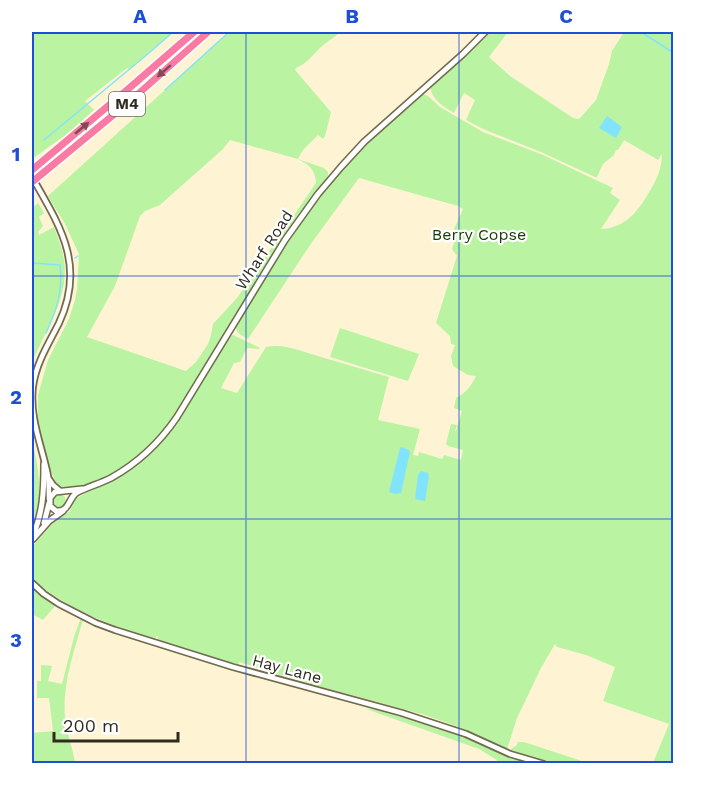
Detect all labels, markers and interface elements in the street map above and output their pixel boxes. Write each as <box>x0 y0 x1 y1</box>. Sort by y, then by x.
text: A <box>133 4 147 28</box>
text: B <box>345 4 359 28</box>
text: C <box>559 4 573 28</box>
one-way arrow <box>157 64 172 78</box>
road number: M4 <box>109 92 145 116</box>
one-way arrow <box>74 122 89 135</box>
text: 1 <box>12 142 20 166</box>
street label: Wharf Road <box>231 207 297 293</box>
park label: Berry Copse <box>432 225 526 244</box>
text: 2 <box>10 385 22 409</box>
text: 3 <box>10 628 22 652</box>
street label: Hay Lane <box>250 651 324 687</box>
scale bar <box>54 705 178 743</box>
text: 200 m <box>63 715 119 736</box>

